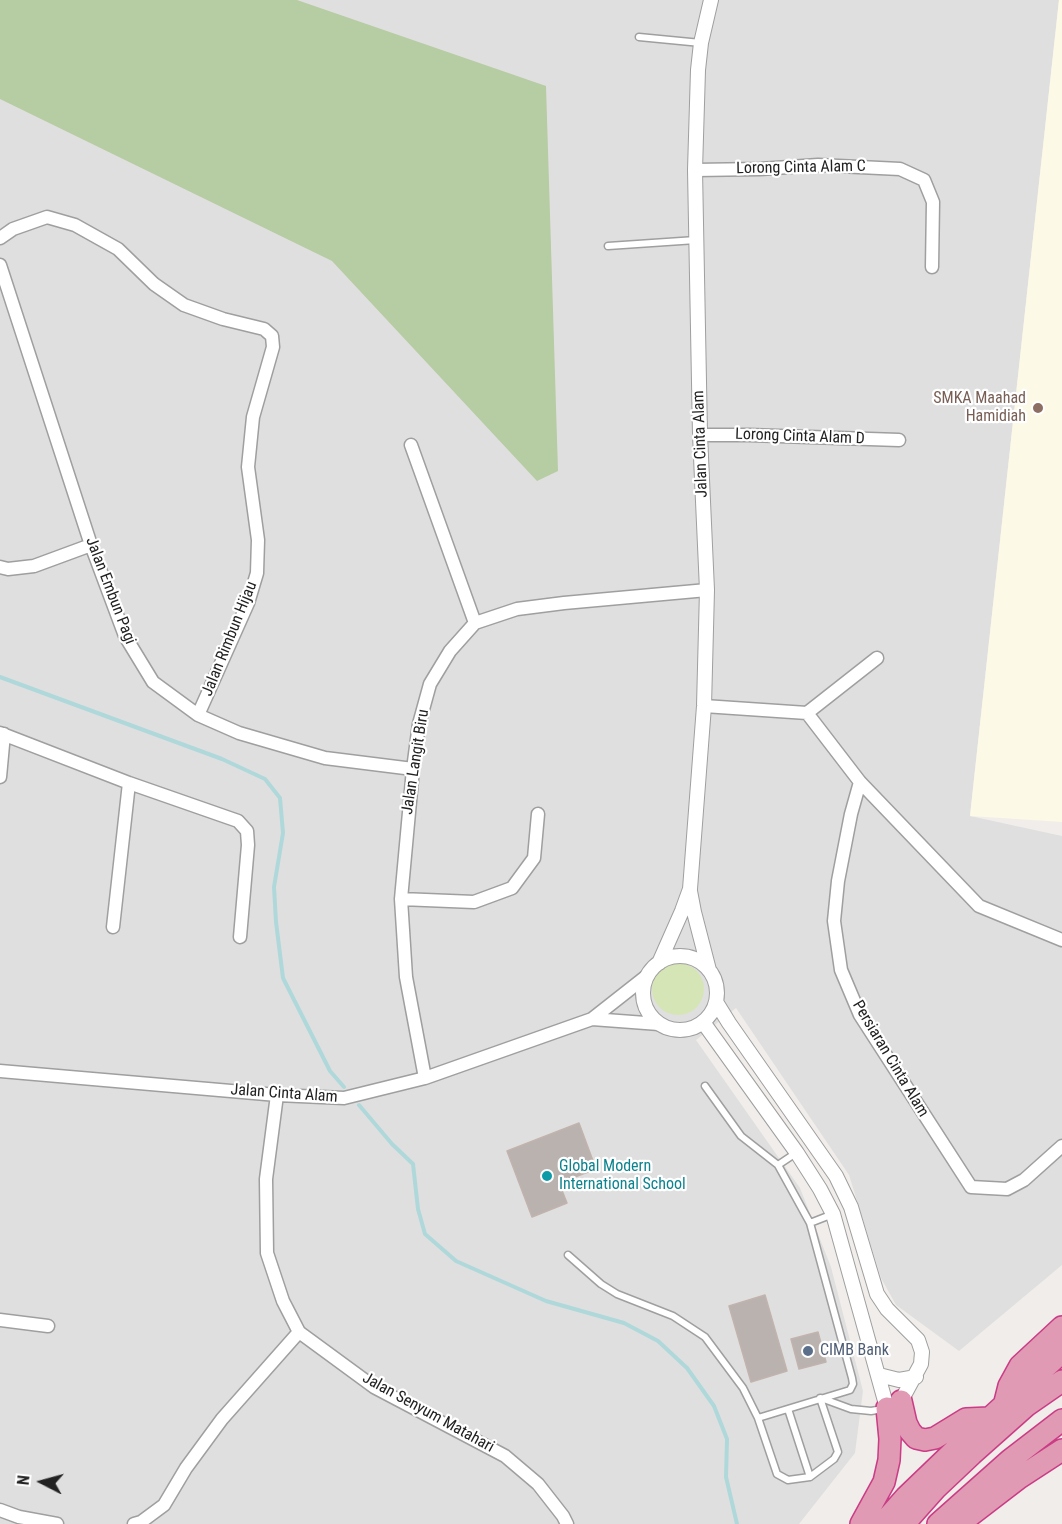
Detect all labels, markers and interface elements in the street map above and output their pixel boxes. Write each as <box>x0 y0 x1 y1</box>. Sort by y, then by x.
street label: Lorong Cinta Alam C <box>736 157 866 179</box>
place label: SMKA Maahad Hamidiah <box>933 389 1026 427</box>
street label: Jalan Cinta Alam <box>690 390 712 498</box>
marker: SMKA Maahad Hamidiah <box>1031 401 1045 415</box>
street label: Lorong Cinta Alam D <box>735 425 865 449</box>
street label: Jalan Embun Pagi <box>81 535 139 647</box>
street label: Jalan Rimbun Hijau <box>198 579 262 699</box>
street label: Jalan Langit Biru <box>398 708 434 816</box>
street label: Persiaran Cinta Alam <box>848 997 932 1121</box>
street label: Jalan Cinta Alam <box>230 1081 338 1107</box>
place label: Global Modern International School <box>559 1157 686 1195</box>
marker: Global Modern International School <box>540 1169 554 1183</box>
place label: CIMB Bank <box>820 1341 889 1361</box>
marker: CIMB Bank <box>801 1344 815 1358</box>
street label: Jalan Senyum Matahari <box>359 1369 497 1457</box>
north arrow <box>12 1452 72 1512</box>
text: N <box>14 1474 34 1486</box>

